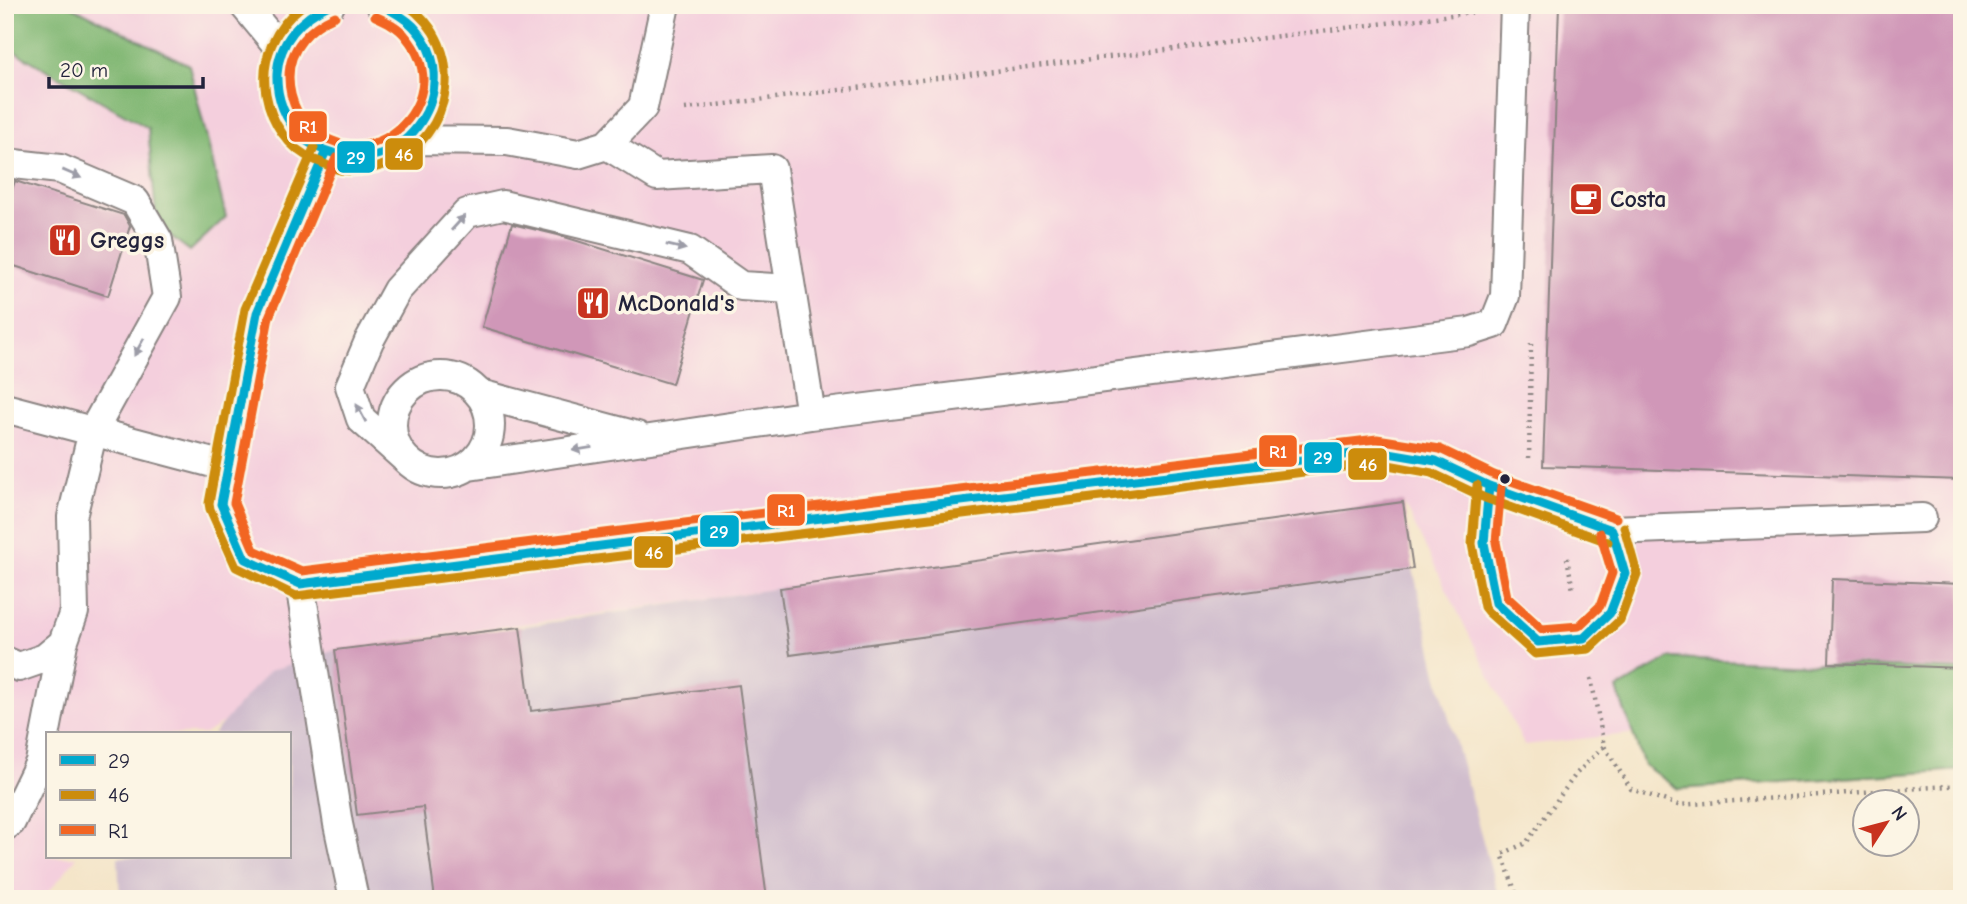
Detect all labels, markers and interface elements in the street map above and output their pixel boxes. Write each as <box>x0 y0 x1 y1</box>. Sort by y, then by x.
scale bar <box>49 46 203 90</box>
text: 20 m <box>60 58 108 82</box>
line badge: R1 <box>288 110 328 143</box>
text: R1 <box>299 116 317 138</box>
line badge: 46 <box>384 137 424 171</box>
line badge: 29 <box>336 140 376 174</box>
text: 46 <box>395 144 413 166</box>
text: 29 <box>346 147 366 169</box>
one-way arrow <box>62 169 83 180</box>
cafe icon: Costa <box>1567 180 1605 218</box>
place label: Costa <box>1610 185 1667 213</box>
one-way arrow <box>450 214 466 232</box>
restaurant icon: Greggs <box>46 221 84 259</box>
place label: Greggs <box>90 226 164 254</box>
one-way arrow <box>665 241 687 252</box>
restaurant icon: McDonald's <box>574 284 612 322</box>
place label: McDonald's <box>618 289 735 317</box>
one-way arrow <box>133 337 145 356</box>
one-way arrow <box>356 403 368 423</box>
line badge: R1 <box>1258 434 1298 468</box>
text: R1 <box>1269 441 1287 463</box>
line badge: 29 <box>1303 441 1343 474</box>
one-way arrow <box>571 444 593 455</box>
text: 29 <box>1313 447 1333 469</box>
line badge: 46 <box>1347 447 1388 481</box>
text: 46 <box>1359 454 1377 476</box>
unlabelled marker <box>1498 472 1512 486</box>
line badge: R1 <box>766 493 806 527</box>
text: R1 <box>777 500 795 522</box>
line badge: 29 <box>699 514 740 548</box>
text: 29 <box>709 521 729 543</box>
line badge: 46 <box>633 535 674 569</box>
text: 46 <box>645 542 663 564</box>
legend <box>46 732 290 858</box>
text: 29 <box>108 749 130 773</box>
text: 46 <box>108 783 130 807</box>
north arrow <box>1852 788 1922 858</box>
text: N <box>1886 802 1911 825</box>
text: R1 <box>108 819 129 843</box>

